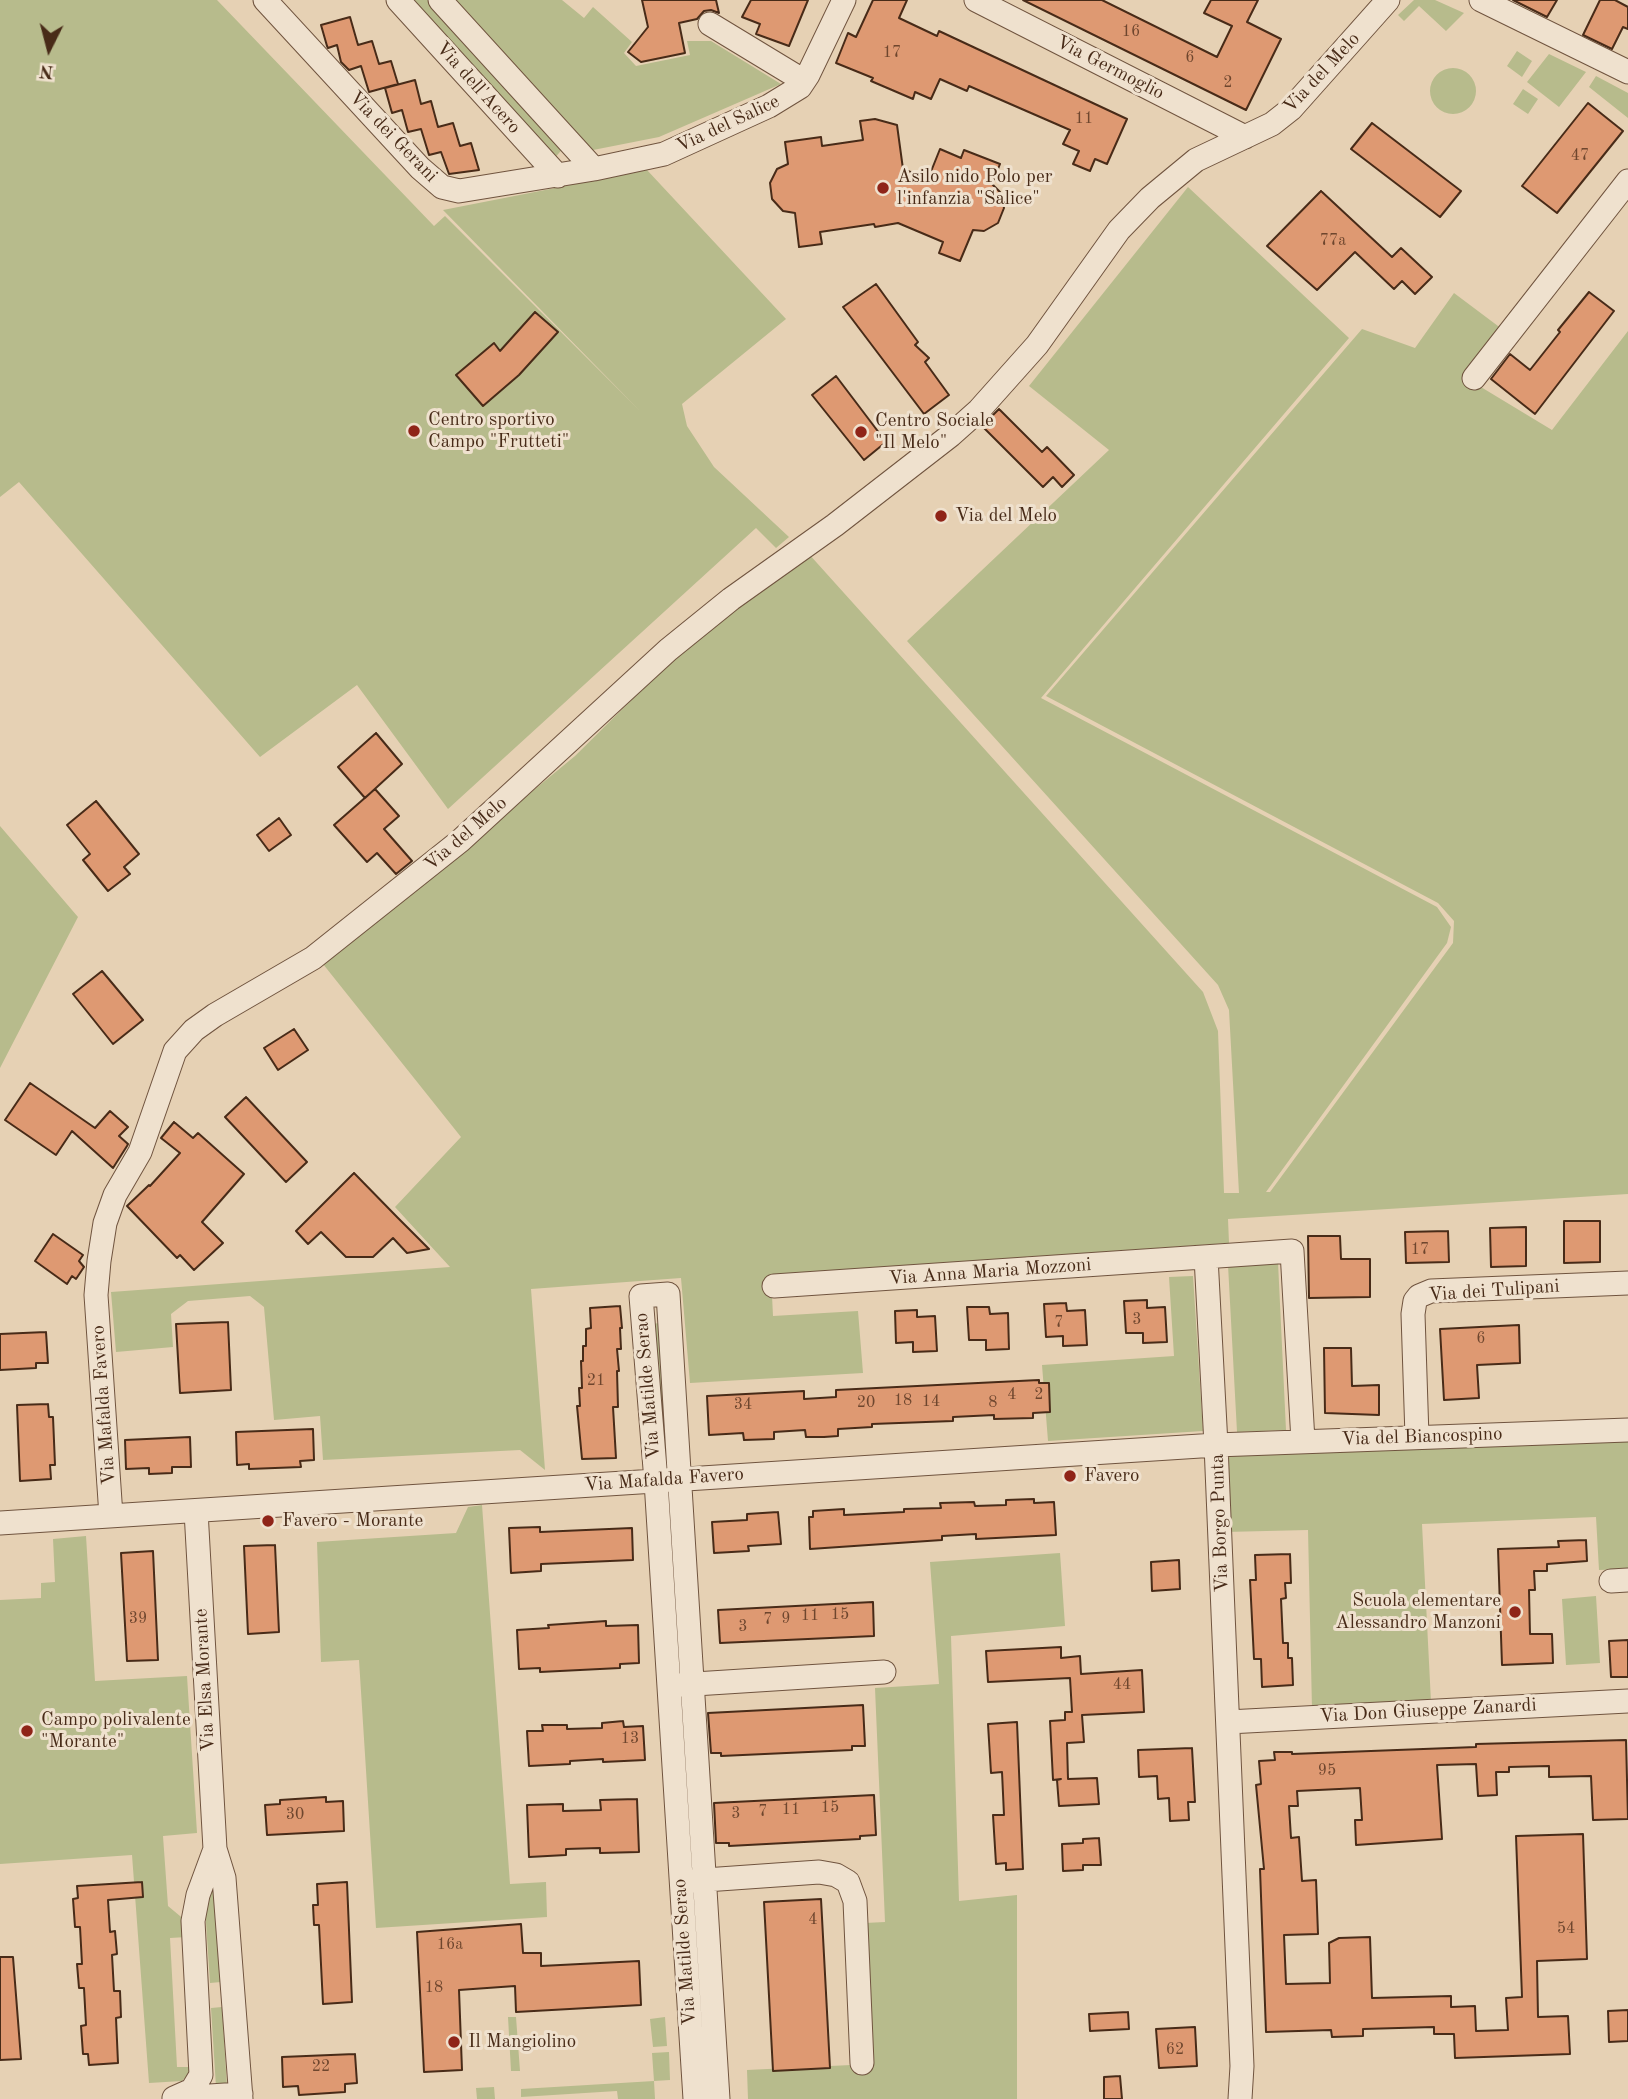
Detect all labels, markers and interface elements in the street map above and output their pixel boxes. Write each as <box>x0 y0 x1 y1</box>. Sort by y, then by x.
north arrow <box>14 14 84 84</box>
house number: 16 <box>1122 22 1140 42</box>
street label: Via del Melo <box>1279 28 1365 118</box>
street label: Via Germoglio <box>1052 31 1168 105</box>
street label: Via dell'Acero <box>431 37 525 139</box>
house number: 17 <box>883 43 901 63</box>
house number: 6 <box>1185 48 1195 68</box>
text: N <box>39 60 55 81</box>
house number: 2 <box>1223 73 1233 93</box>
street label: Via dei Gerani <box>344 87 442 187</box>
street label: Via del Salice <box>673 90 783 158</box>
house number: 11 <box>1075 109 1093 129</box>
house number: 47 <box>1571 146 1589 166</box>
place label: Asilo nido Polo per l'infanzia "Salice" <box>897 166 1052 210</box>
marker: Asilo nido Polo per l'infanzia "Salice" <box>875 180 891 196</box>
house number: 77a <box>1320 231 1346 251</box>
place label: Centro sportivo Campo "Frutteti" <box>428 409 569 453</box>
place label: Centro Sociale "Il Melo" <box>875 410 994 454</box>
marker: Centro sportivo Campo "Frutteti" <box>406 423 422 439</box>
marker: Centro Sociale "Il Melo" <box>853 424 869 440</box>
place label: Via del Melo <box>955 505 1057 527</box>
marker: Via del Melo <box>933 508 949 524</box>
street label: Via del Melo <box>420 792 512 876</box>
house number: 17 <box>1411 1240 1429 1260</box>
street label: Via Anna Maria Mozzoni <box>888 1254 1092 1290</box>
street label: Via dei Tulipani <box>1428 1275 1560 1307</box>
house number: 3 <box>1132 1310 1142 1330</box>
street label: Via Matilde Serao <box>630 1312 666 1460</box>
house number: 7 <box>1054 1313 1064 1333</box>
street label: Via Mafalda Favero <box>87 1324 121 1486</box>
house number: 6 <box>1476 1329 1486 1349</box>
house number: 21 <box>587 1371 605 1391</box>
house number: 4 <box>1007 1385 1017 1405</box>
house number: 2 <box>1034 1385 1044 1405</box>
house number: 18 <box>894 1391 912 1411</box>
house number: 14 <box>922 1392 940 1412</box>
house number: 20 <box>857 1393 875 1413</box>
house number: 8 <box>988 1393 998 1413</box>
house number: 34 <box>734 1395 752 1415</box>
street label: Via del Biancospino <box>1341 1423 1503 1451</box>
street label: Via Borgo Punta <box>1206 1453 1234 1593</box>
street label: Via Mafalda Favero <box>583 1463 745 1497</box>
place label: Favero <box>1084 1465 1140 1487</box>
marker: Favero <box>1062 1468 1078 1484</box>
place label: Favero - Morante <box>282 1510 423 1532</box>
marker: Favero - Morante <box>260 1513 276 1529</box>
place label: Scuola elementare Alessandro Manzoni <box>1335 1590 1501 1634</box>
marker: Scuola elementare Alessandro Manzoni <box>1507 1604 1523 1620</box>
house number: 15 <box>831 1605 849 1625</box>
house number: 11 <box>801 1606 819 1626</box>
street label: Via Elsa Morante <box>190 1608 220 1752</box>
house number: 39 <box>129 1609 147 1629</box>
house number: 9 <box>781 1609 791 1629</box>
house number: 7 <box>763 1610 773 1630</box>
house number: 3 <box>738 1617 748 1637</box>
house number: 44 <box>1113 1675 1131 1695</box>
street label: Via Don Giuseppe Zanardi <box>1319 1694 1537 1728</box>
place label: Campo polivalente "Morante" <box>41 1709 191 1753</box>
marker: Campo polivalente "Morante" <box>19 1723 35 1739</box>
house number: 13 <box>621 1729 639 1749</box>
house number: 95 <box>1318 1761 1336 1781</box>
house number: 15 <box>821 1798 839 1818</box>
house number: 11 <box>782 1800 800 1820</box>
house number: 7 <box>758 1802 768 1822</box>
house number: 3 <box>731 1804 741 1824</box>
house number: 30 <box>286 1805 304 1825</box>
street label: Via Matilde Serao <box>669 1878 701 2026</box>
house number: 4 <box>808 1910 818 1930</box>
house number: 54 <box>1557 1919 1575 1939</box>
house number: 16a <box>437 1935 463 1955</box>
house number: 18 <box>425 1978 443 1998</box>
place label: Il Mangiolino <box>468 2031 576 2053</box>
marker: Il Mangiolino <box>446 2034 462 2050</box>
house number: 62 <box>1166 2040 1184 2060</box>
house number: 22 <box>312 2057 330 2077</box>

